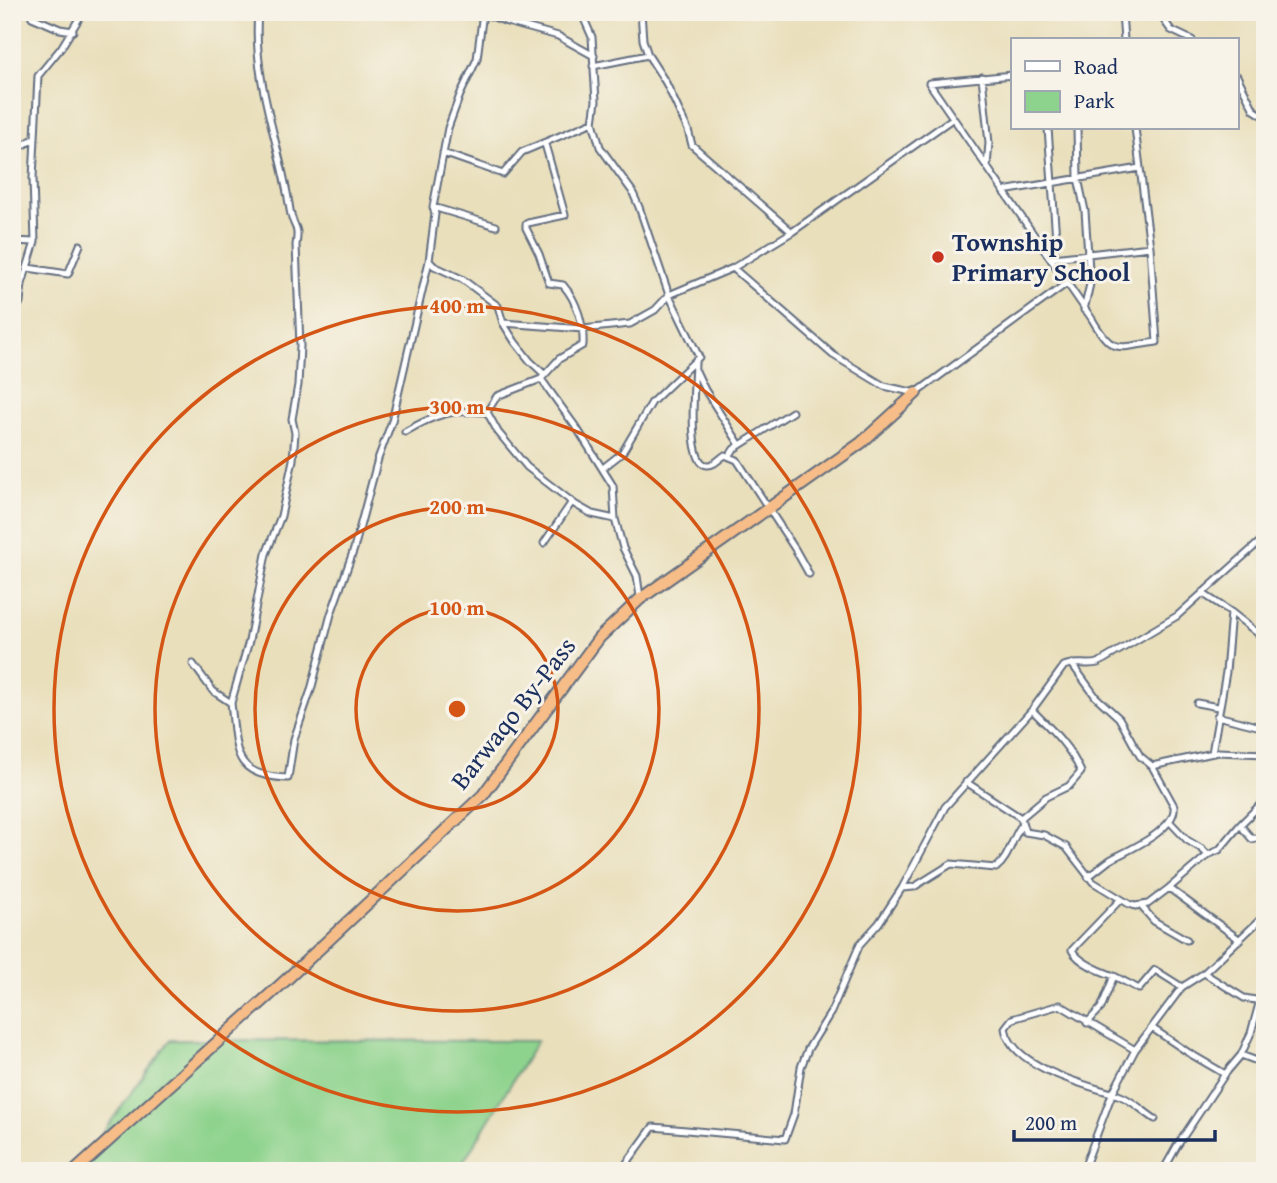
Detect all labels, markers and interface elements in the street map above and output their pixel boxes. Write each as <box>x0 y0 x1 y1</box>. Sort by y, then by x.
legend <box>1011 38 1238 130</box>
text: Road <box>1074 51 1119 82</box>
text: Park <box>1074 85 1115 116</box>
place label: Township Primary School <box>952 222 1130 291</box>
marker: Township Primary School <box>930 249 946 265</box>
text: 400 m <box>429 290 485 321</box>
text: 300 m <box>429 391 485 422</box>
text: 200 m <box>429 491 485 522</box>
text: 100 m <box>429 592 485 623</box>
street label: Barwaqo By-Pass <box>441 628 585 797</box>
centre of rings <box>445 697 469 721</box>
scale bar <box>1014 1099 1216 1143</box>
text: 200 m <box>1025 1107 1077 1138</box>

